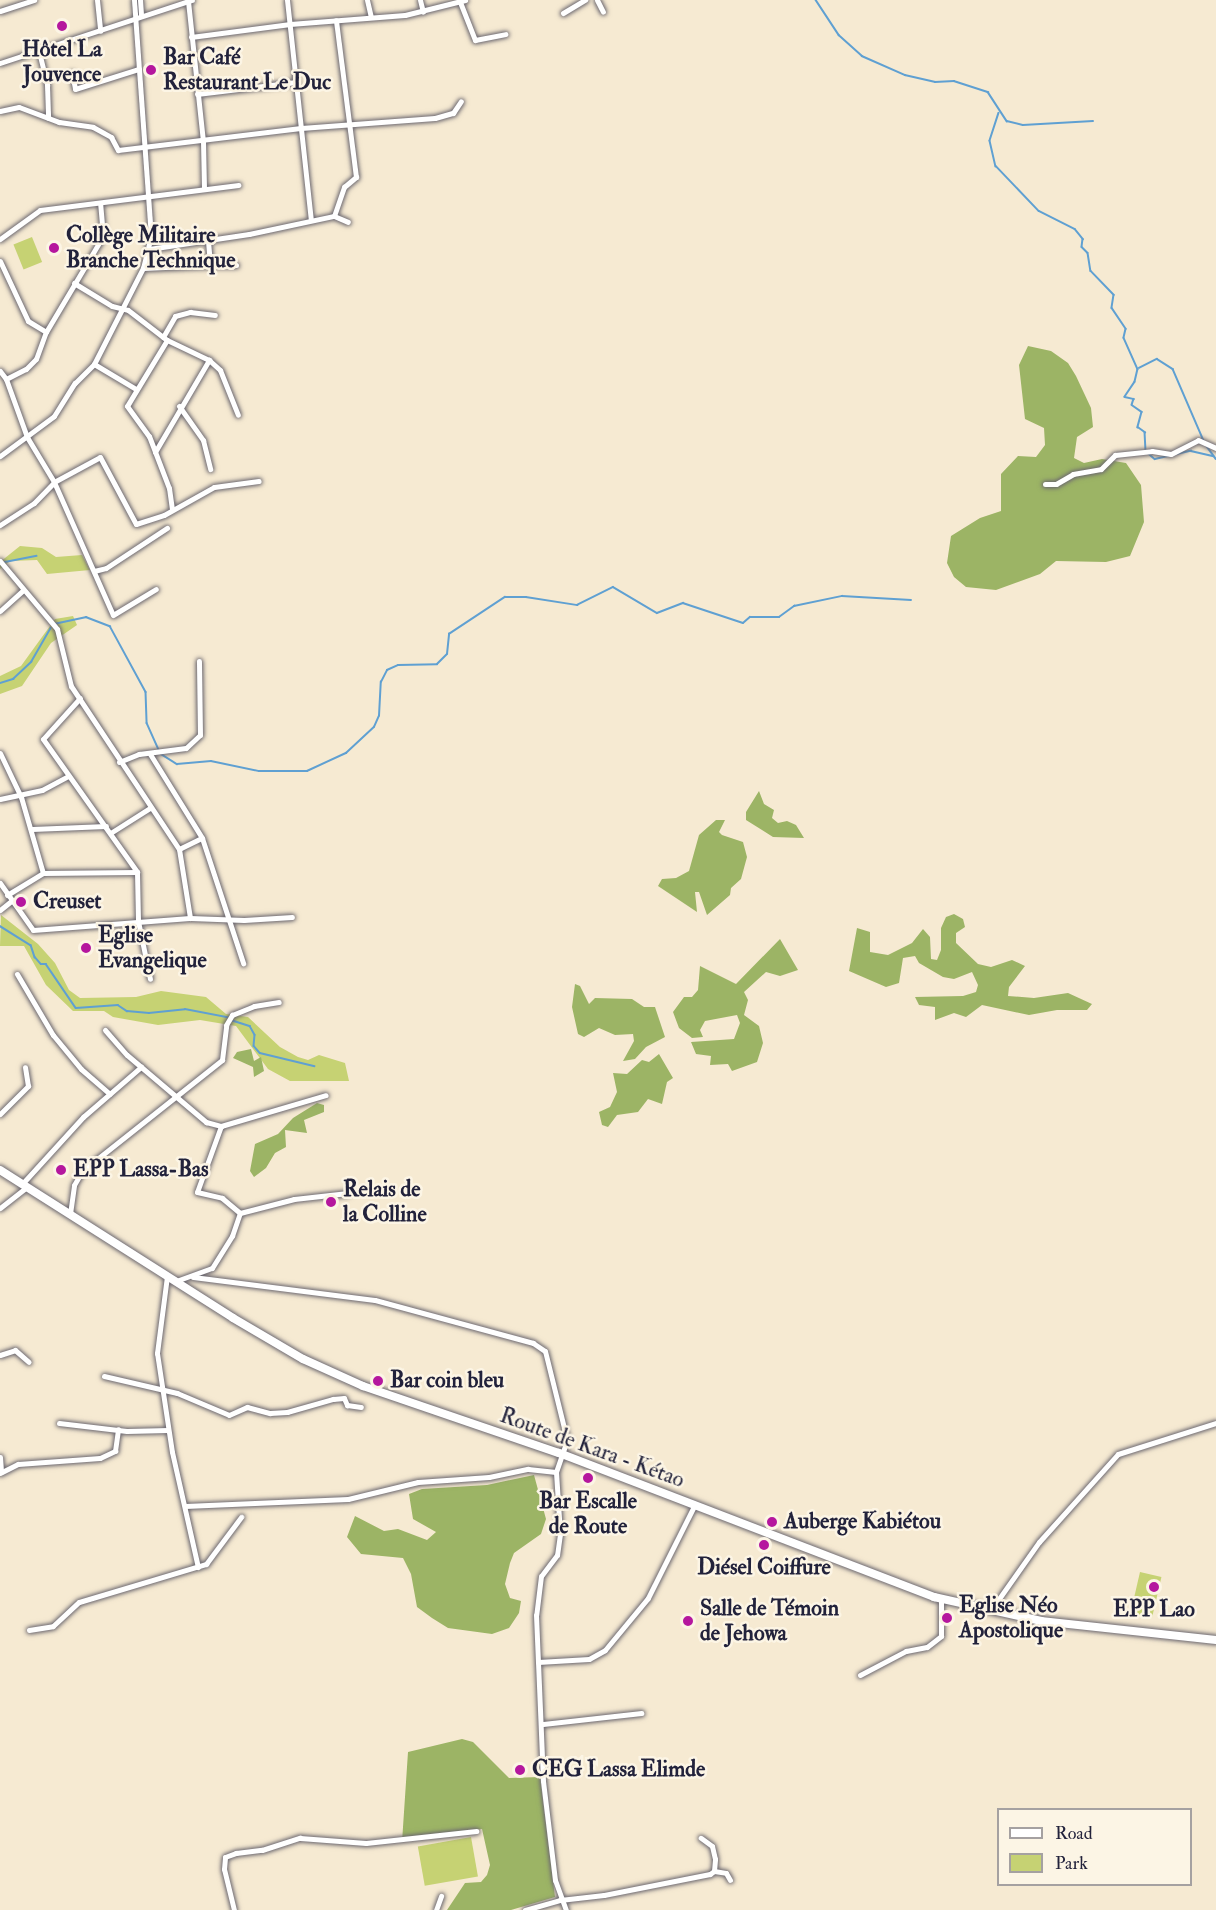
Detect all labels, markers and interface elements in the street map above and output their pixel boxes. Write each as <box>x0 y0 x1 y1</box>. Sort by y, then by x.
marker: Hôtel La Jouvence <box>55 19 69 33</box>
place label: Hôtel La Jouvence <box>22 36 102 88</box>
place label: Bar Café Restaurant Le Duc <box>163 44 331 96</box>
marker: Bar Café Restaurant Le Duc <box>144 63 158 77</box>
place label: Collège Militaire Branche Technique <box>66 222 235 274</box>
marker: Collège Militaire Branche Technique <box>47 241 61 255</box>
place label: Creuset <box>33 889 101 915</box>
marker: Creuset <box>14 895 28 909</box>
place label: Eglise Evangelique <box>98 922 207 974</box>
marker: Eglise Evangelique <box>79 941 93 955</box>
place label: EPP Lassa-Bas <box>73 1157 209 1183</box>
marker: EPP Lassa-Bas <box>54 1163 68 1177</box>
place label: Relais de la Colline <box>343 1176 427 1228</box>
marker: Relais de la Colline <box>324 1195 338 1209</box>
place label: Bar coin bleu <box>390 1368 504 1394</box>
marker: Bar coin bleu <box>371 1374 385 1388</box>
street label: Route de Kara - Kétao <box>496 1402 688 1494</box>
marker: Bar Escalle de Route <box>581 1471 595 1485</box>
place label: Bar Escalle de Route <box>539 1488 637 1540</box>
place label: Auberge Kabiétou <box>784 1509 941 1535</box>
marker: Auberge Kabiétou <box>765 1515 779 1529</box>
marker: Diésel Coiffure <box>757 1538 771 1552</box>
place label: Diésel Coiffure <box>697 1555 831 1581</box>
marker: EPP Lao <box>1147 1580 1161 1594</box>
place label: Eglise Néo Apostolique <box>959 1592 1063 1644</box>
place label: Salle de Témoin de Jehowa <box>700 1595 839 1646</box>
place label: EPP Lao <box>1113 1597 1195 1623</box>
marker: Eglise Néo Apostolique <box>940 1611 954 1625</box>
marker: Salle de Témoin de Jehowa <box>681 1614 695 1628</box>
place label: CEG Lassa Elimde <box>532 1757 705 1783</box>
marker: CEG Lassa Elimde <box>513 1763 527 1777</box>
legend <box>997 1808 1192 1886</box>
text: Road <box>1055 1822 1093 1845</box>
text: Park <box>1055 1852 1088 1875</box>

